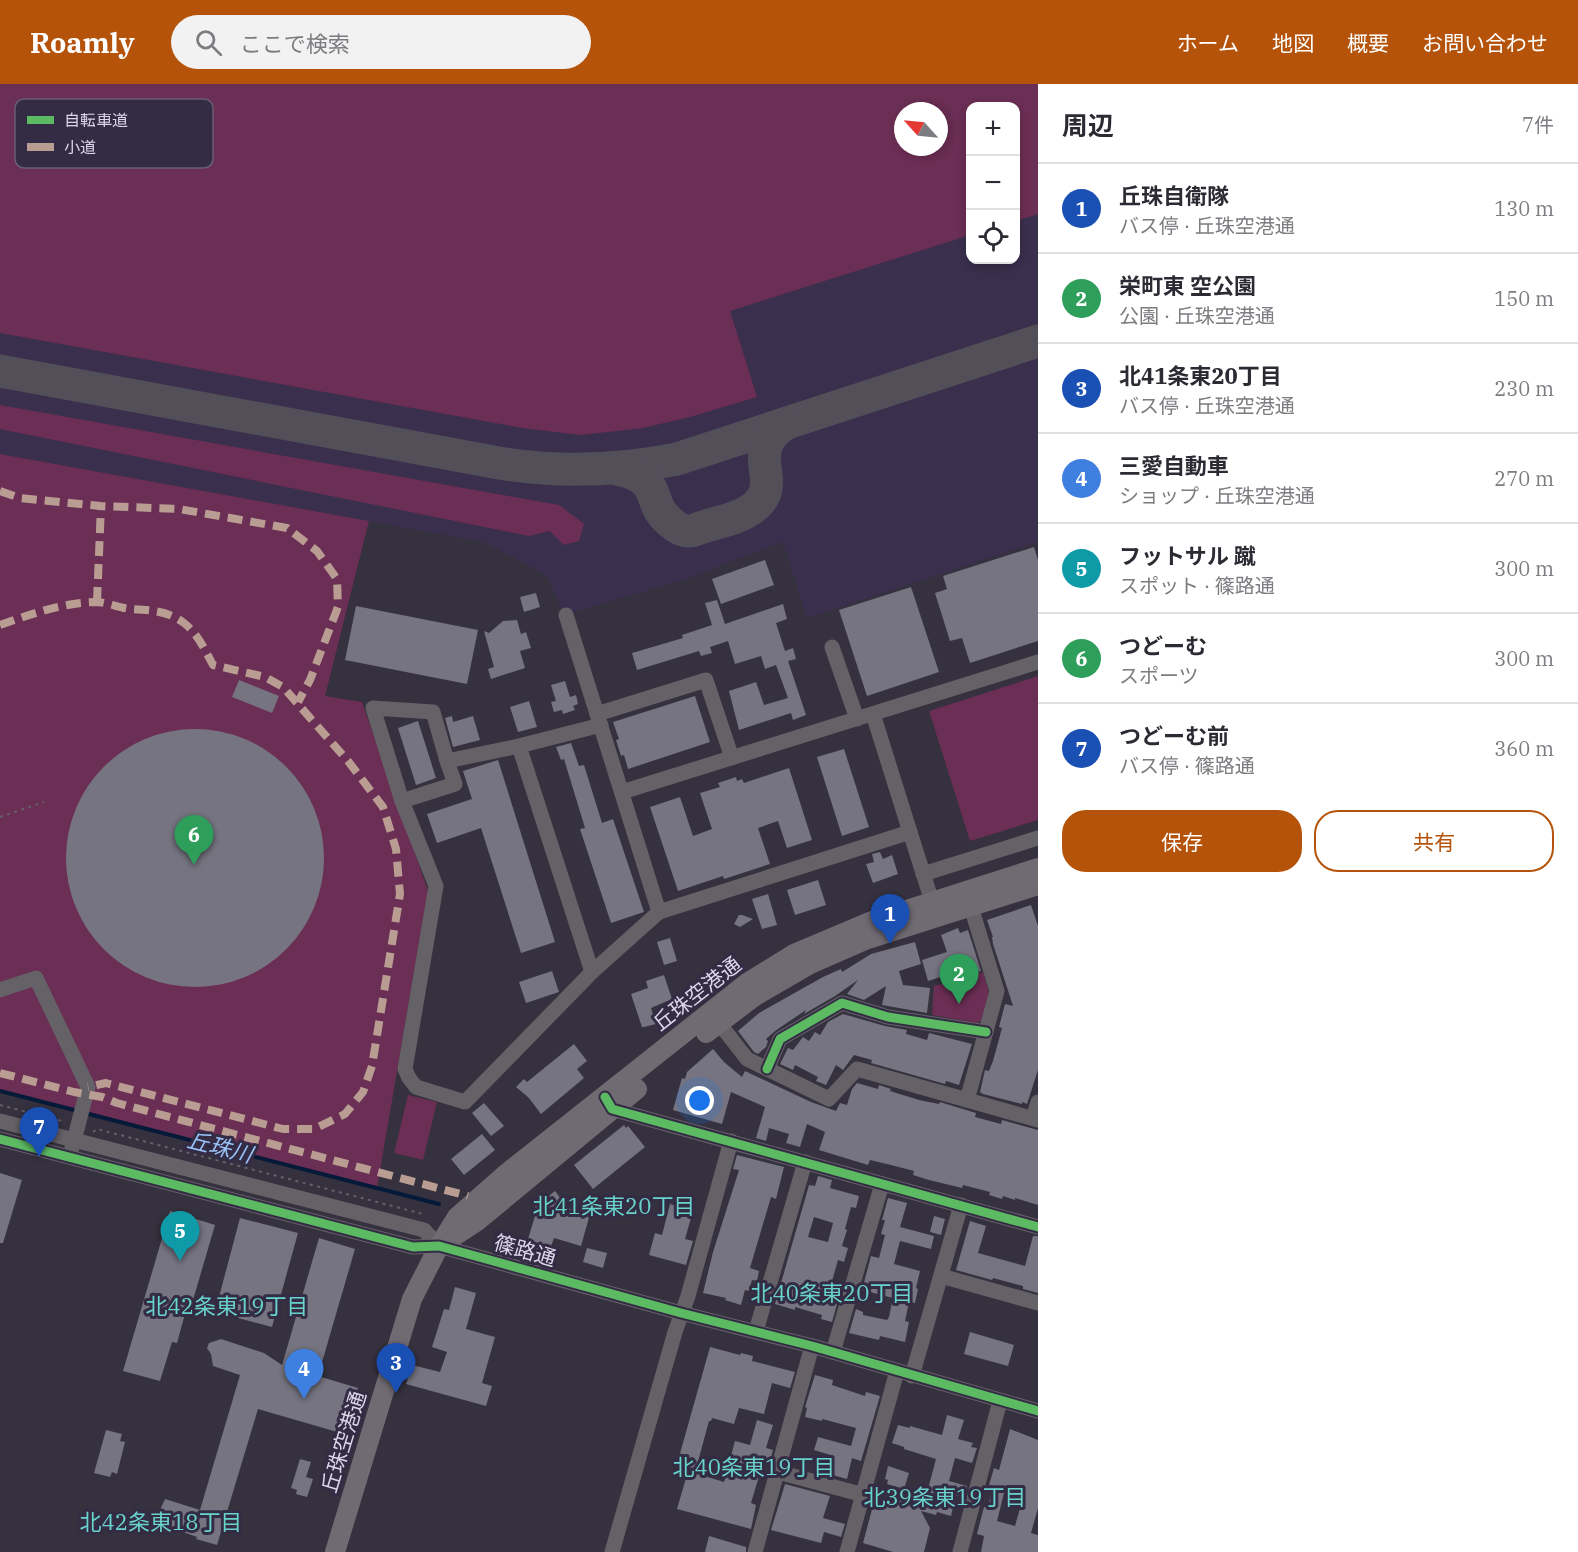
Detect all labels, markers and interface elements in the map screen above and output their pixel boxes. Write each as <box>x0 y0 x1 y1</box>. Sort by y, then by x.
search box <box>171 15 591 69</box>
text: Roamly <box>30 24 135 61</box>
icon: search <box>192 26 225 59</box>
text: ここで検索 <box>240 29 350 58</box>
text: ホーム <box>1177 29 1239 57</box>
text: 地図 <box>1272 29 1314 57</box>
text: 概要 <box>1347 29 1389 57</box>
text: お問い合わせ <box>1422 29 1548 57</box>
legend <box>15 99 213 168</box>
north arrow <box>894 102 948 156</box>
map controls <box>966 102 1020 264</box>
button: + <box>966 102 1020 156</box>
text: 周辺 <box>1062 108 1114 142</box>
text: 自転車道 <box>64 110 128 130</box>
text: 7件 <box>1522 111 1554 138</box>
text: 小道 <box>64 137 96 157</box>
button: − <box>966 156 1020 210</box>
text: 丘珠自衛隊 <box>1119 181 1229 210</box>
text: 1 <box>1076 195 1088 222</box>
text: 130 m <box>1494 195 1554 222</box>
button: locate <box>966 210 1020 264</box>
text: バス停 · 丘珠空港通 <box>1119 212 1295 239</box>
text: 栄町東 空公園 <box>1119 271 1256 300</box>
text: 2 <box>1076 285 1088 312</box>
text: 150 m <box>1494 285 1554 312</box>
text: 公園 · 丘珠空港通 <box>1119 302 1275 329</box>
text: 北41条東20丁目 <box>1119 361 1282 390</box>
text: 3 <box>1076 375 1088 402</box>
text: 230 m <box>1494 375 1554 402</box>
text: バス停 · 丘珠空港通 <box>1119 392 1295 419</box>
text: 三愛自動車 <box>1119 451 1229 480</box>
text: 4 <box>1076 465 1088 492</box>
text: 270 m <box>1494 465 1554 492</box>
text: ショップ · 丘珠空港通 <box>1119 482 1315 509</box>
text: フットサル 蹴 <box>1119 541 1256 570</box>
text: 5 <box>1076 555 1088 582</box>
text: 300 m <box>1494 555 1554 582</box>
text: スポット · 篠路通 <box>1119 572 1275 599</box>
text: つどーむ <box>1119 631 1207 660</box>
text: 6 <box>1076 645 1088 672</box>
text: 300 m <box>1494 645 1554 672</box>
text: スポーツ <box>1119 662 1199 689</box>
text: つどーむ前 <box>1119 721 1229 750</box>
text: 7 <box>1076 735 1088 762</box>
text: 360 m <box>1494 735 1554 762</box>
text: バス停 · 篠路通 <box>1119 752 1255 779</box>
button: 保存 <box>1062 810 1302 872</box>
button: 共有 <box>1314 810 1554 872</box>
pin: 6 <box>174 816 214 865</box>
pin: 1 <box>870 894 910 944</box>
street label: 丘珠空港通 <box>646 950 746 1037</box>
pin: 2 <box>940 954 978 1004</box>
your location <box>685 1086 714 1115</box>
pin: 7 <box>20 1108 58 1157</box>
water label: 丘珠川 <box>185 1124 258 1169</box>
district label: 北41条東20丁目 <box>533 1191 695 1220</box>
pin: 5 <box>160 1212 200 1261</box>
street label: 篠路通 <box>491 1228 559 1272</box>
district label: 北40条東20丁目 <box>751 1278 913 1307</box>
district label: 北42条東19丁目 <box>146 1291 308 1320</box>
pin: 3 <box>376 1344 416 1393</box>
pin: 4 <box>284 1350 324 1399</box>
street label: 丘珠空港通 <box>314 1387 372 1496</box>
district label: 北40条東19丁目 <box>673 1452 835 1481</box>
district label: 北39条東19丁目 <box>864 1482 1026 1511</box>
district label: 北42条東18丁目 <box>80 1507 242 1536</box>

